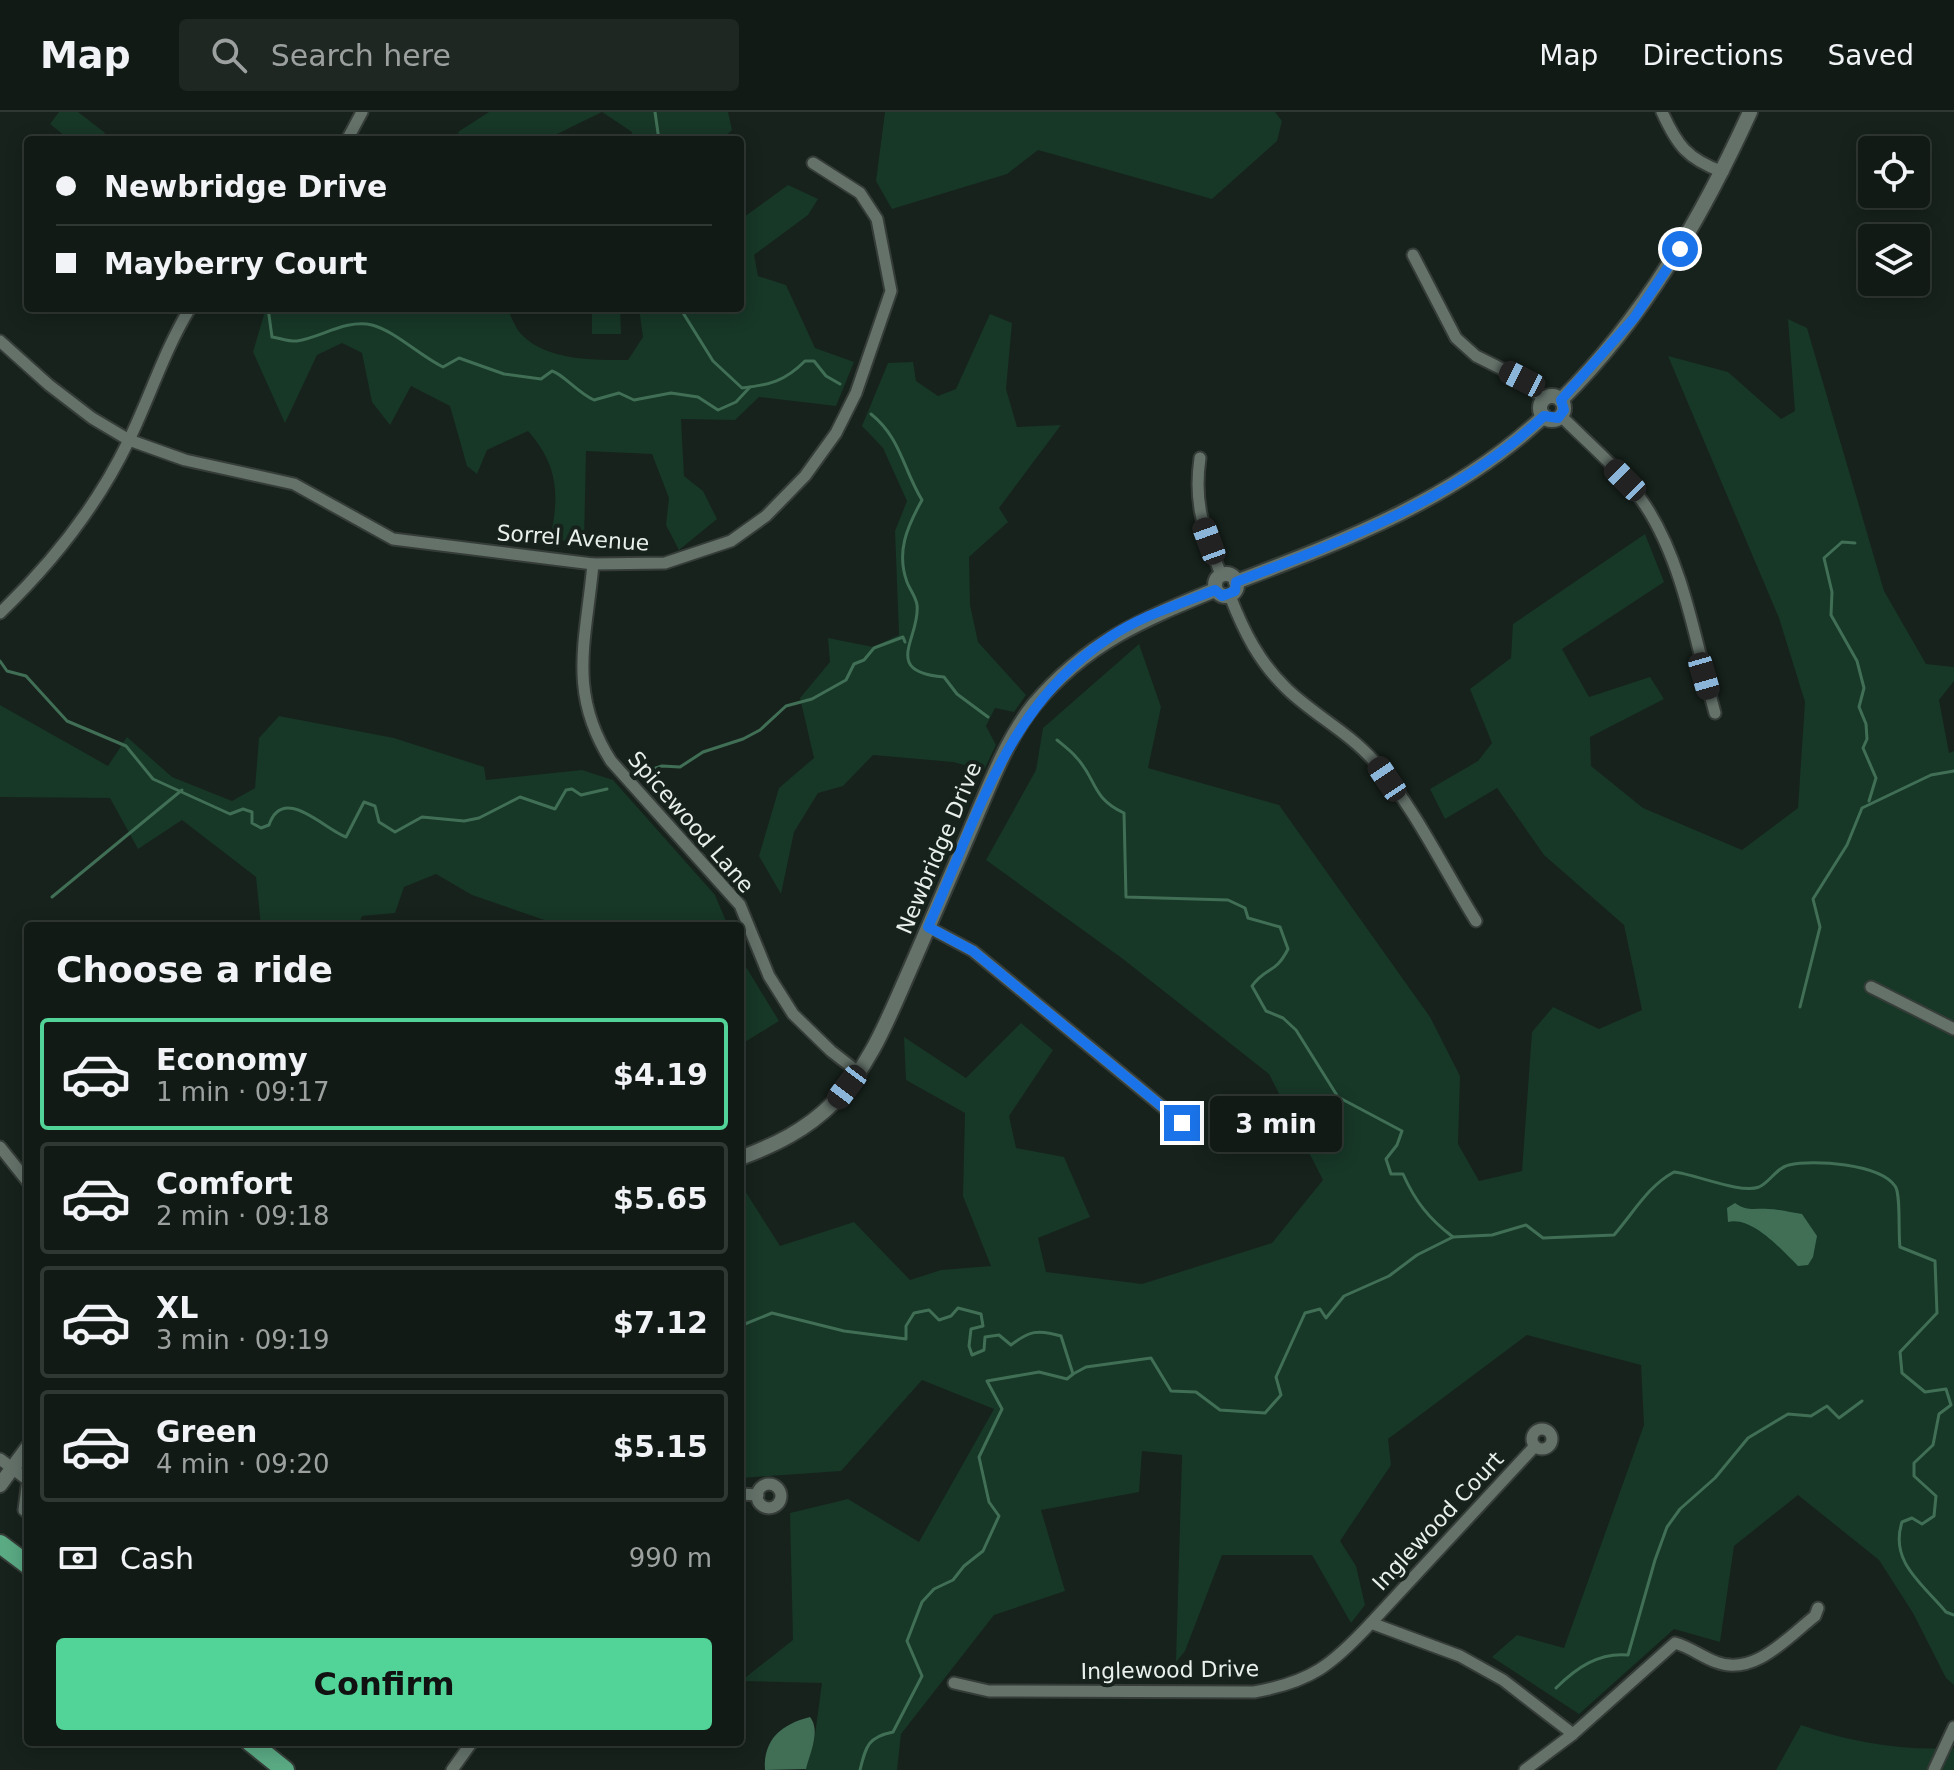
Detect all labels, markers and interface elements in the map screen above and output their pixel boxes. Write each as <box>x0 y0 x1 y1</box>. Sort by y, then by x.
search box <box>179 19 739 91</box>
text: Map <box>40 33 131 77</box>
icon: search <box>207 33 251 77</box>
text: Search here <box>271 38 451 73</box>
text: Map <box>1539 39 1598 72</box>
text: Directions <box>1642 39 1783 72</box>
text: Saved <box>1827 39 1914 72</box>
map controls <box>1858 136 1930 296</box>
button: locate <box>1858 136 1930 208</box>
text: Newbridge Drive <box>104 169 387 204</box>
button: layers <box>1858 224 1930 296</box>
route start <box>1662 231 1698 267</box>
text: Mayberry Court <box>104 246 367 281</box>
car <box>1495 357 1549 401</box>
car <box>1600 455 1650 505</box>
car <box>1190 514 1228 568</box>
street label: Sorrel Avenue <box>496 520 650 556</box>
car <box>1686 650 1722 702</box>
street label: Spicewood Lane <box>623 746 759 898</box>
car <box>1364 752 1410 806</box>
street label: Newbridge Drive <box>892 758 986 938</box>
text: Choose a ride <box>56 949 333 990</box>
icon: car <box>60 1038 132 1110</box>
text: Economy <box>156 1042 308 1077</box>
text: $4.19 <box>613 1057 708 1092</box>
car <box>823 1061 871 1113</box>
text: 1 min · 09:17 <box>156 1077 330 1107</box>
callout: 3 min <box>1210 1095 1342 1151</box>
route end <box>1164 1105 1200 1141</box>
text: 3 min <box>1235 1109 1317 1139</box>
icon: car <box>60 1162 132 1234</box>
text: Comfort <box>156 1166 293 1201</box>
text: $5.65 <box>613 1181 708 1216</box>
text: 2 min · 09:18 <box>156 1201 330 1231</box>
icon: car <box>60 1286 132 1358</box>
text: XL <box>156 1290 198 1325</box>
text: $7.12 <box>613 1305 708 1340</box>
text: 3 min · 09:19 <box>156 1325 330 1355</box>
icon: car <box>60 1410 132 1482</box>
text: Green <box>156 1414 257 1449</box>
text: $5.15 <box>613 1429 708 1464</box>
street label: Inglewood Court <box>1367 1446 1509 1595</box>
text: 4 min · 09:20 <box>156 1449 330 1479</box>
icon: cash <box>56 1536 100 1580</box>
text: Cash <box>120 1541 194 1576</box>
text: 990 m <box>629 1543 712 1573</box>
button: Confirm <box>56 1638 712 1730</box>
street label: Inglewood Drive <box>1081 1656 1259 1684</box>

